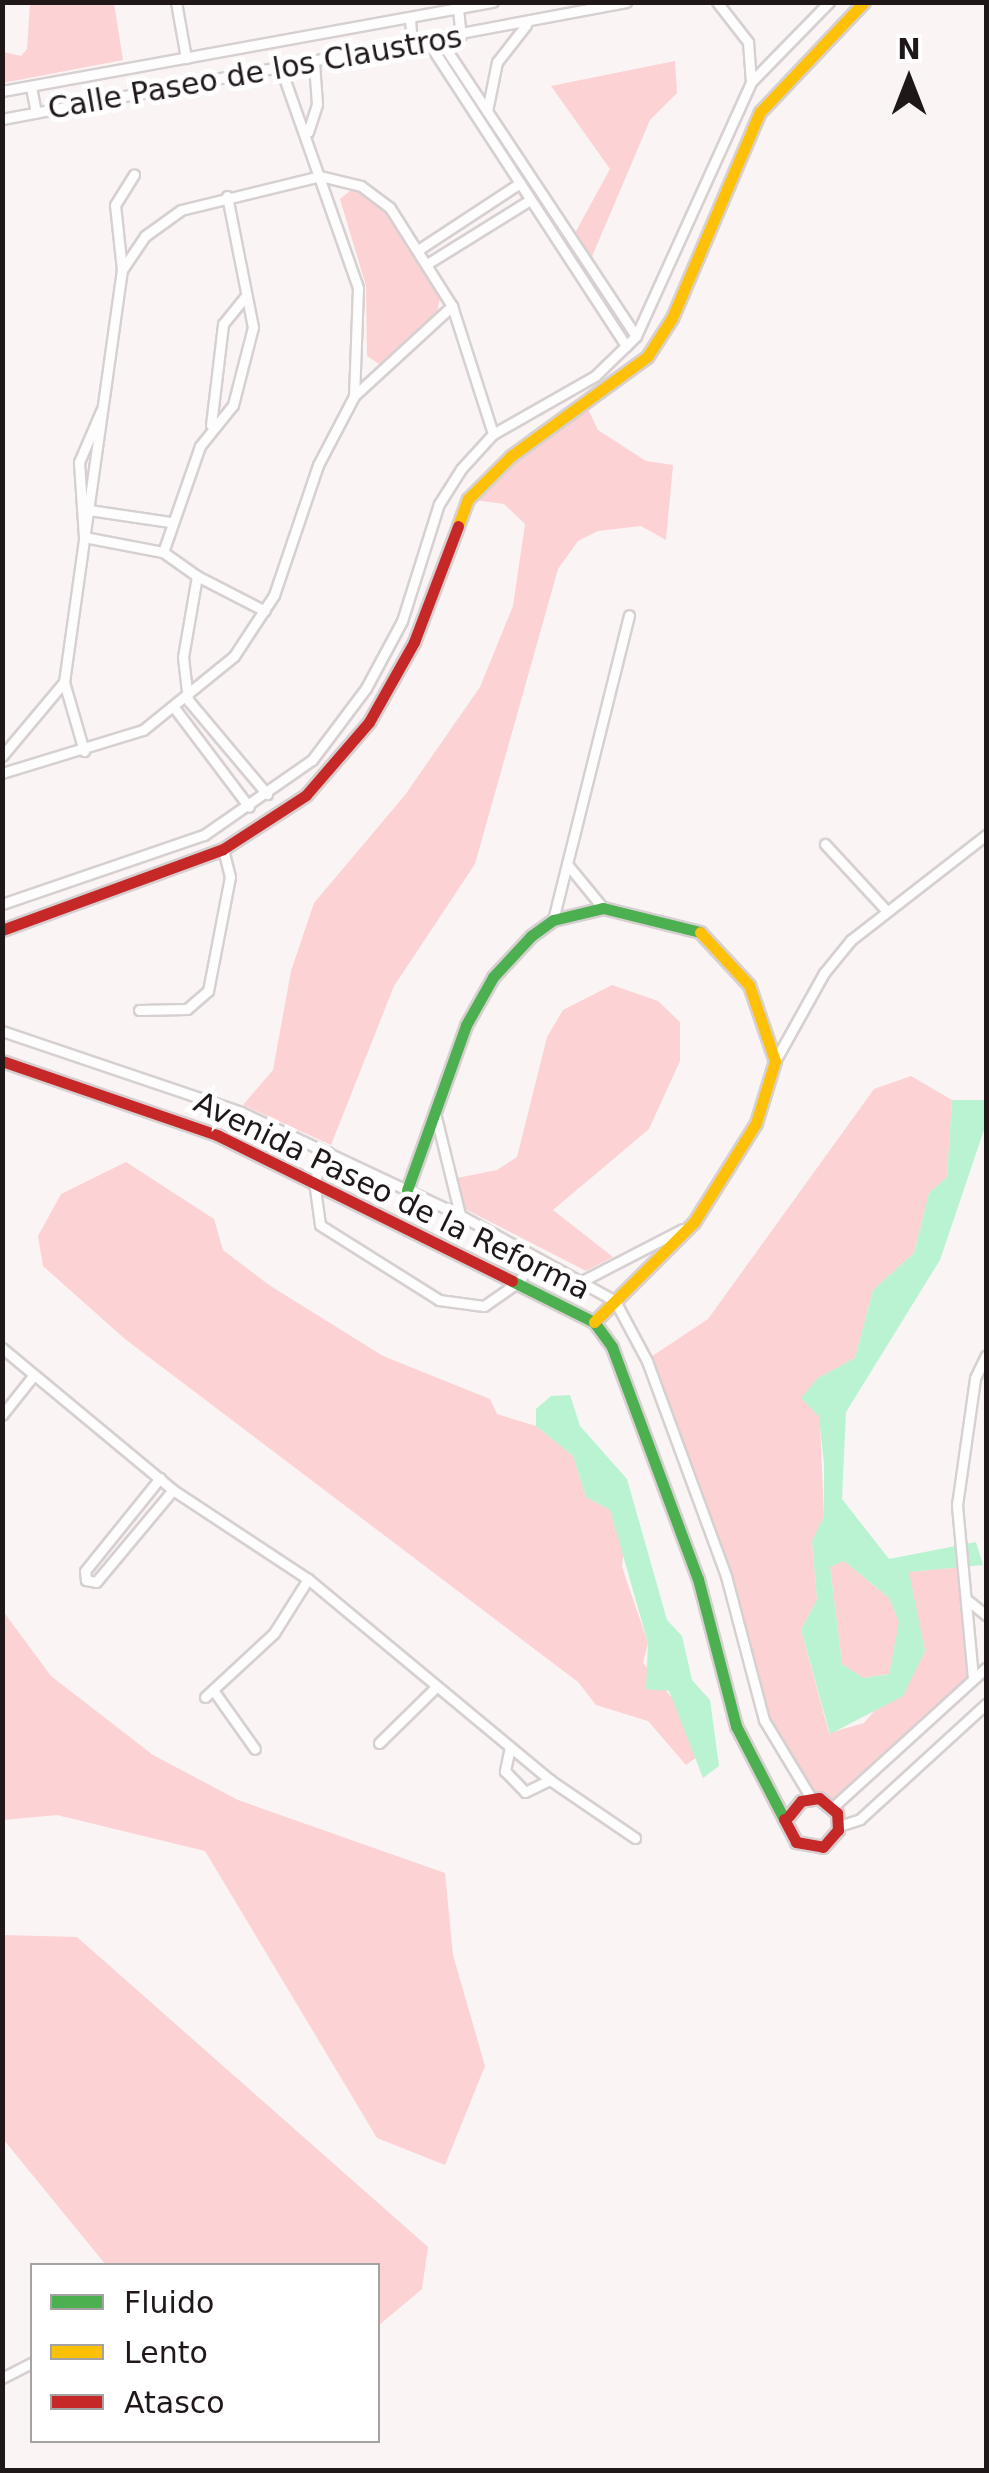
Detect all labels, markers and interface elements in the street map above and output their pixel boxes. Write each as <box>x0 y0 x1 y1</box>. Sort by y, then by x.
street label: Calle Paseo de los Claustros <box>45 19 465 127</box>
north arrow <box>859 30 959 130</box>
text: N <box>897 33 921 66</box>
street label: Avenida Paseo de la Reforma <box>188 1084 596 1308</box>
legend <box>30 2263 380 2443</box>
text: Fluido <box>124 2285 214 2320</box>
text: Lento <box>124 2335 208 2370</box>
text: Atasco <box>124 2385 225 2420</box>

